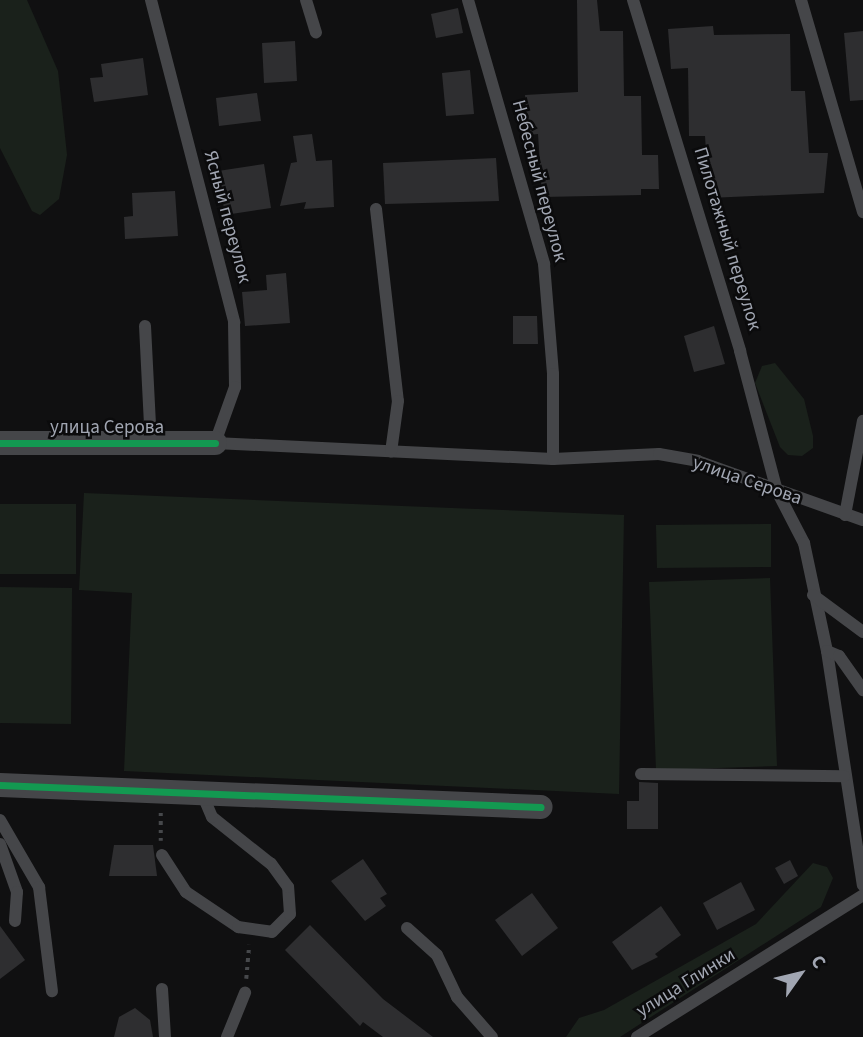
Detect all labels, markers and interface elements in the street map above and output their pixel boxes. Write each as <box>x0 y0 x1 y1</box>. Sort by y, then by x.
street label: Небесный переулок <box>506 98 572 264</box>
street label: Пилотажный переулок <box>688 145 766 333</box>
street label: Ясный переулок <box>198 148 256 286</box>
street label: улица Серова <box>50 417 164 439</box>
street label: улица Серова <box>689 452 805 510</box>
north arrow <box>765 939 835 1009</box>
street label: улица Глинки <box>632 944 740 1022</box>
text: С <box>804 950 832 974</box>

